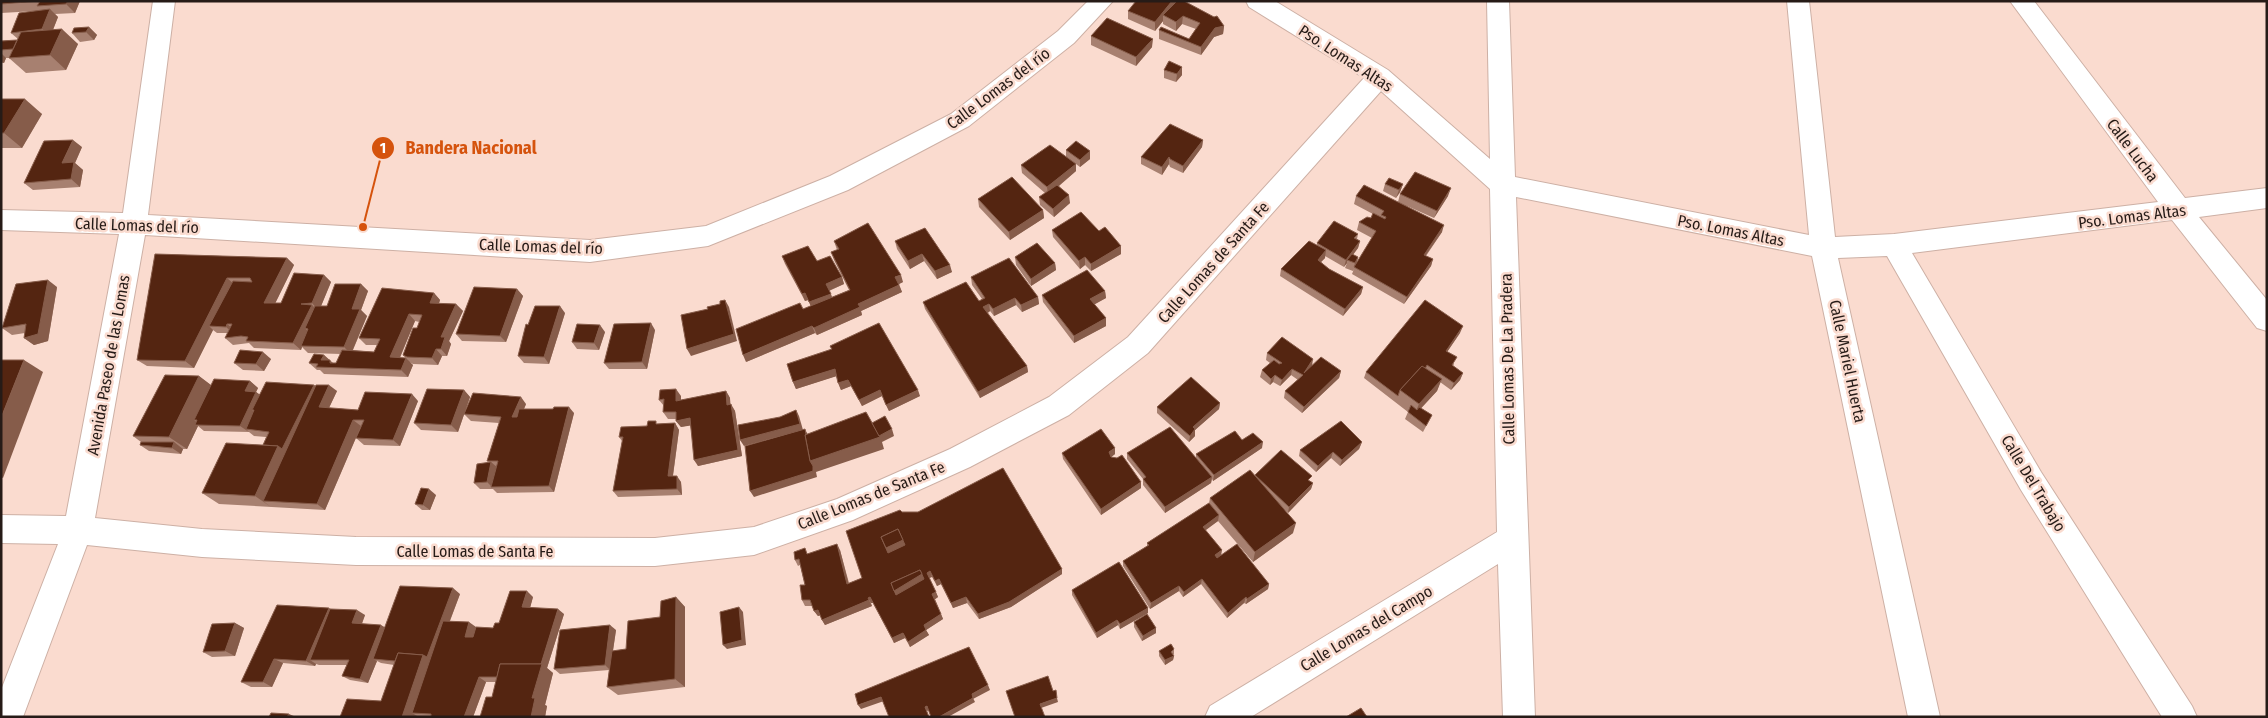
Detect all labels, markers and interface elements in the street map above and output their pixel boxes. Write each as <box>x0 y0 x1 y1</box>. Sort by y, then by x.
street label: Pso. Lomas Altas <box>1295 21 1396 96</box>
street label: Calle Lomas del río <box>943 44 1054 133</box>
street label: Calle Lucha <box>2103 115 2163 186</box>
callout: Bandera Nacional <box>371 131 547 164</box>
text: Bandera Nacional <box>405 137 537 159</box>
text: 1 <box>380 139 386 157</box>
street label: Calle Lomas de Santa Fe <box>1154 198 1273 327</box>
street label: Pso. Lomas Altas <box>2077 200 2187 233</box>
street label: Pso. Lomas Altas <box>1676 211 1786 250</box>
street label: Calle Lomas del río <box>75 214 199 237</box>
street label: Calle Lomas del río <box>479 235 603 258</box>
street label: Avenida Paseo de las Lomas <box>83 273 134 457</box>
street label: Calle Lomas De La Pradera <box>1497 273 1518 445</box>
street label: Calle Mariel Huerta <box>1825 298 1870 424</box>
street label: Calle Del Trabajo <box>1997 432 2070 535</box>
street label: Calle Lomas de Santa Fe <box>795 457 948 534</box>
street label: Calle Lomas de Santa Fe <box>397 542 554 561</box>
street label: Calle Lomas del Campo <box>1297 581 1436 675</box>

